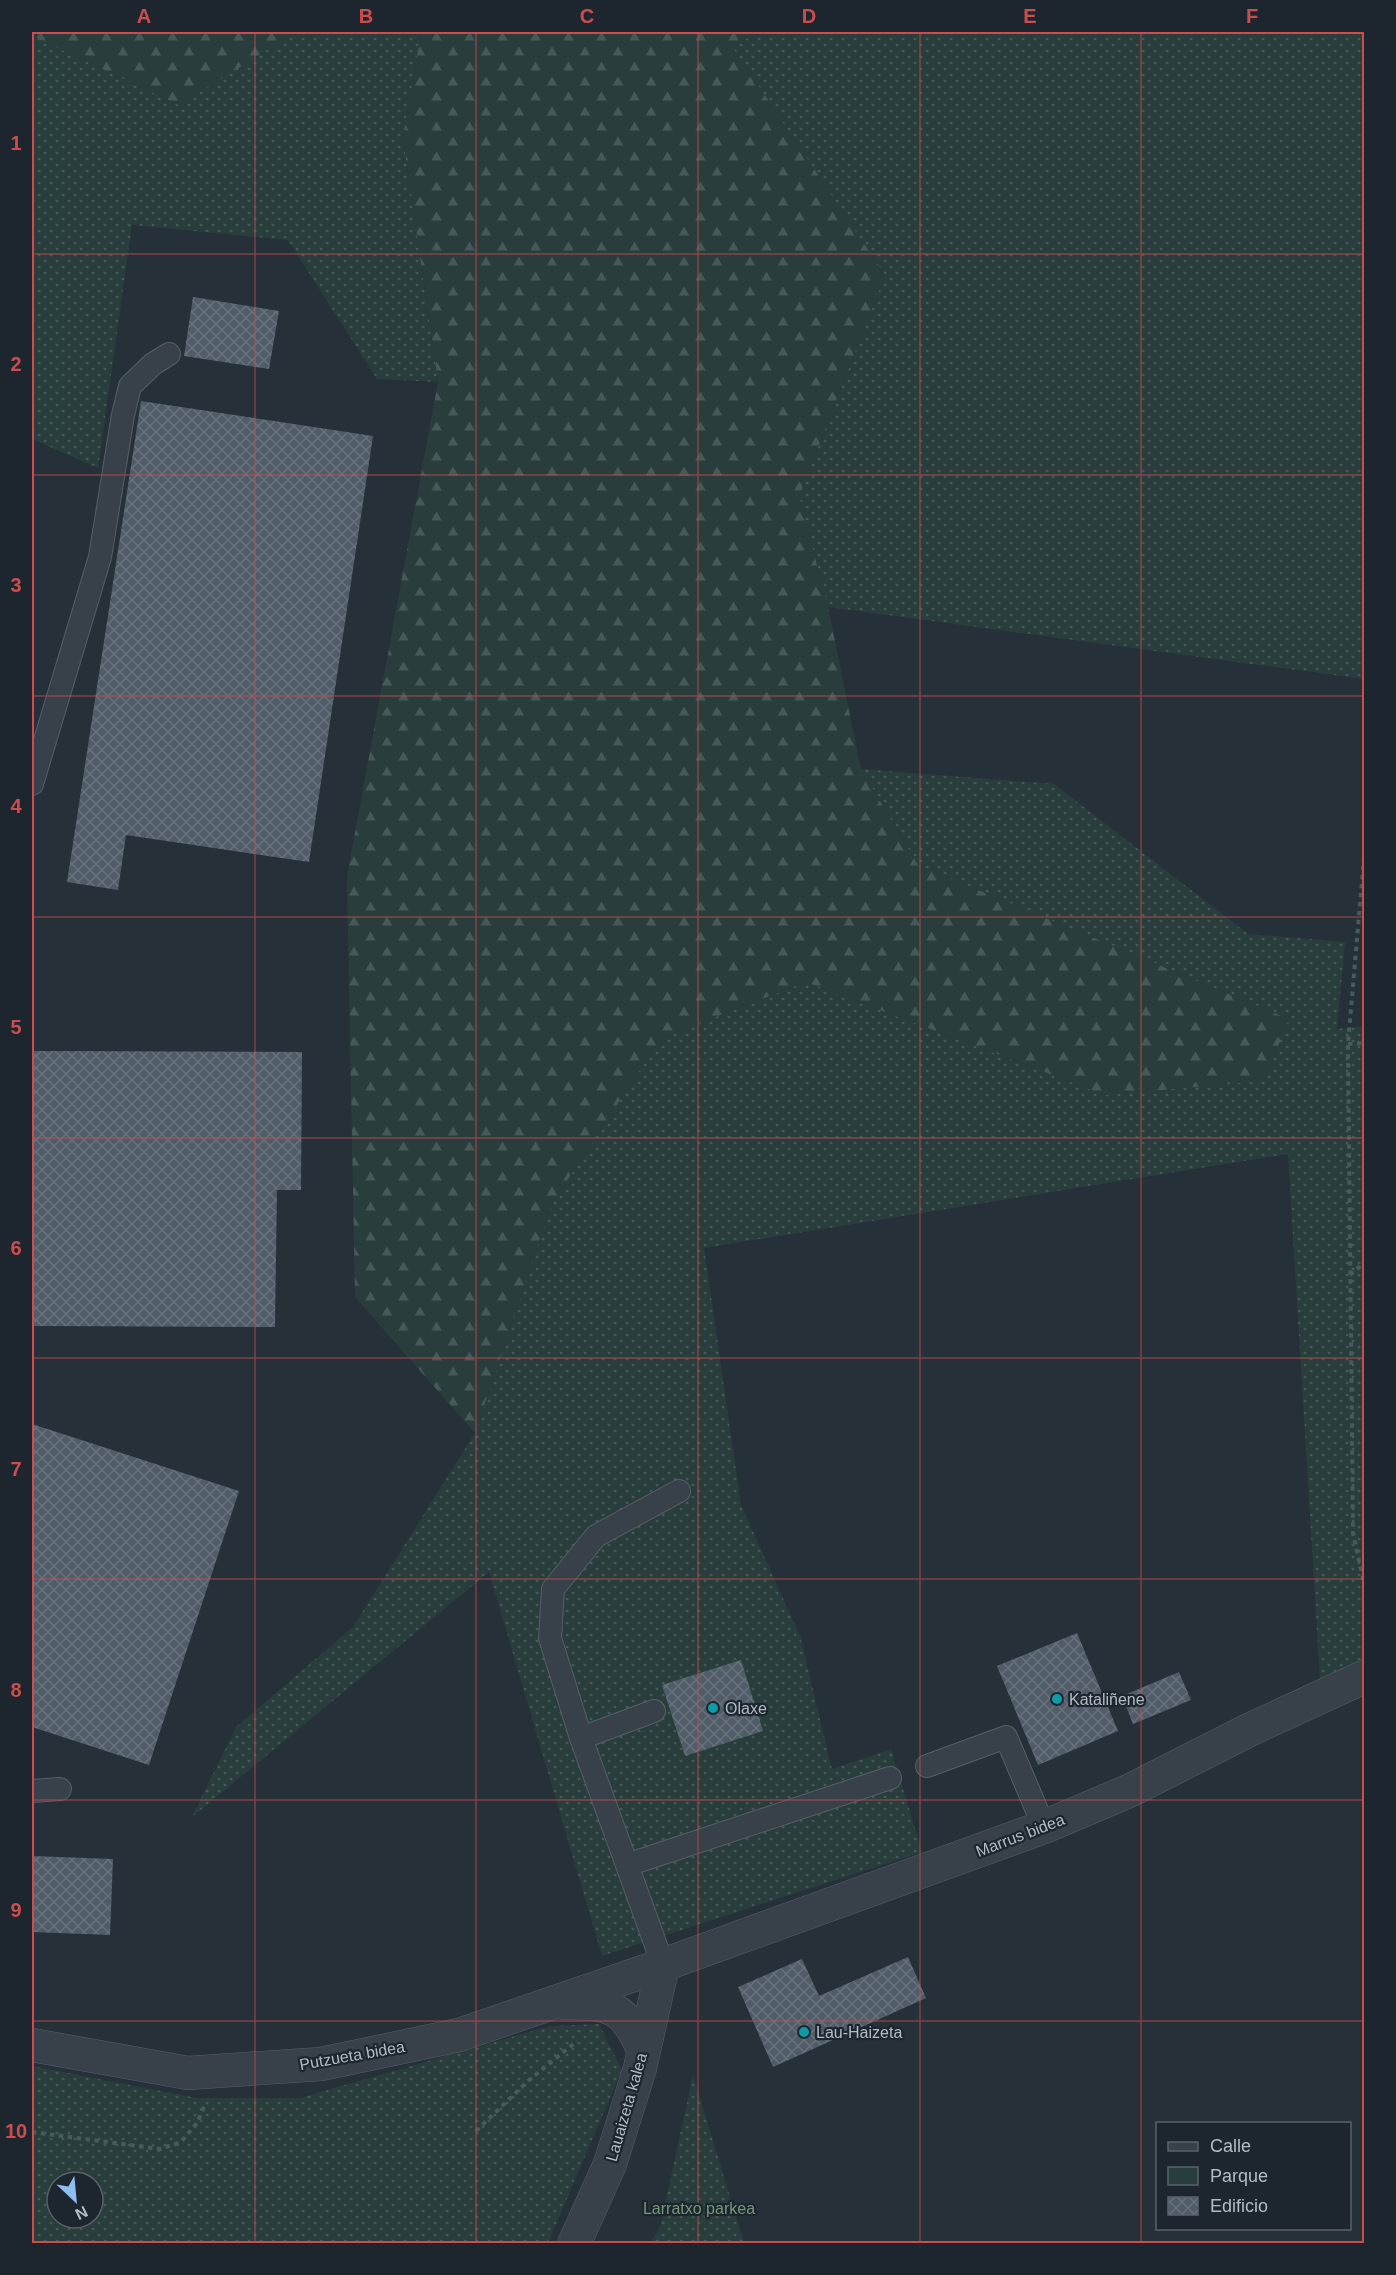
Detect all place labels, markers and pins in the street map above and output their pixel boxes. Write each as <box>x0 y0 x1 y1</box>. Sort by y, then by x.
place label: Kataliñene <box>1069 1691 1145 1708</box>
marker: Kataliñene <box>1050 1692 1064 1706</box>
place label: Olaxe <box>725 1700 767 1717</box>
marker: Olaxe <box>706 1701 720 1715</box>
place label: Lau-Haizeta <box>816 2024 902 2041</box>
marker: Lau-Haizeta <box>797 2025 811 2039</box>

